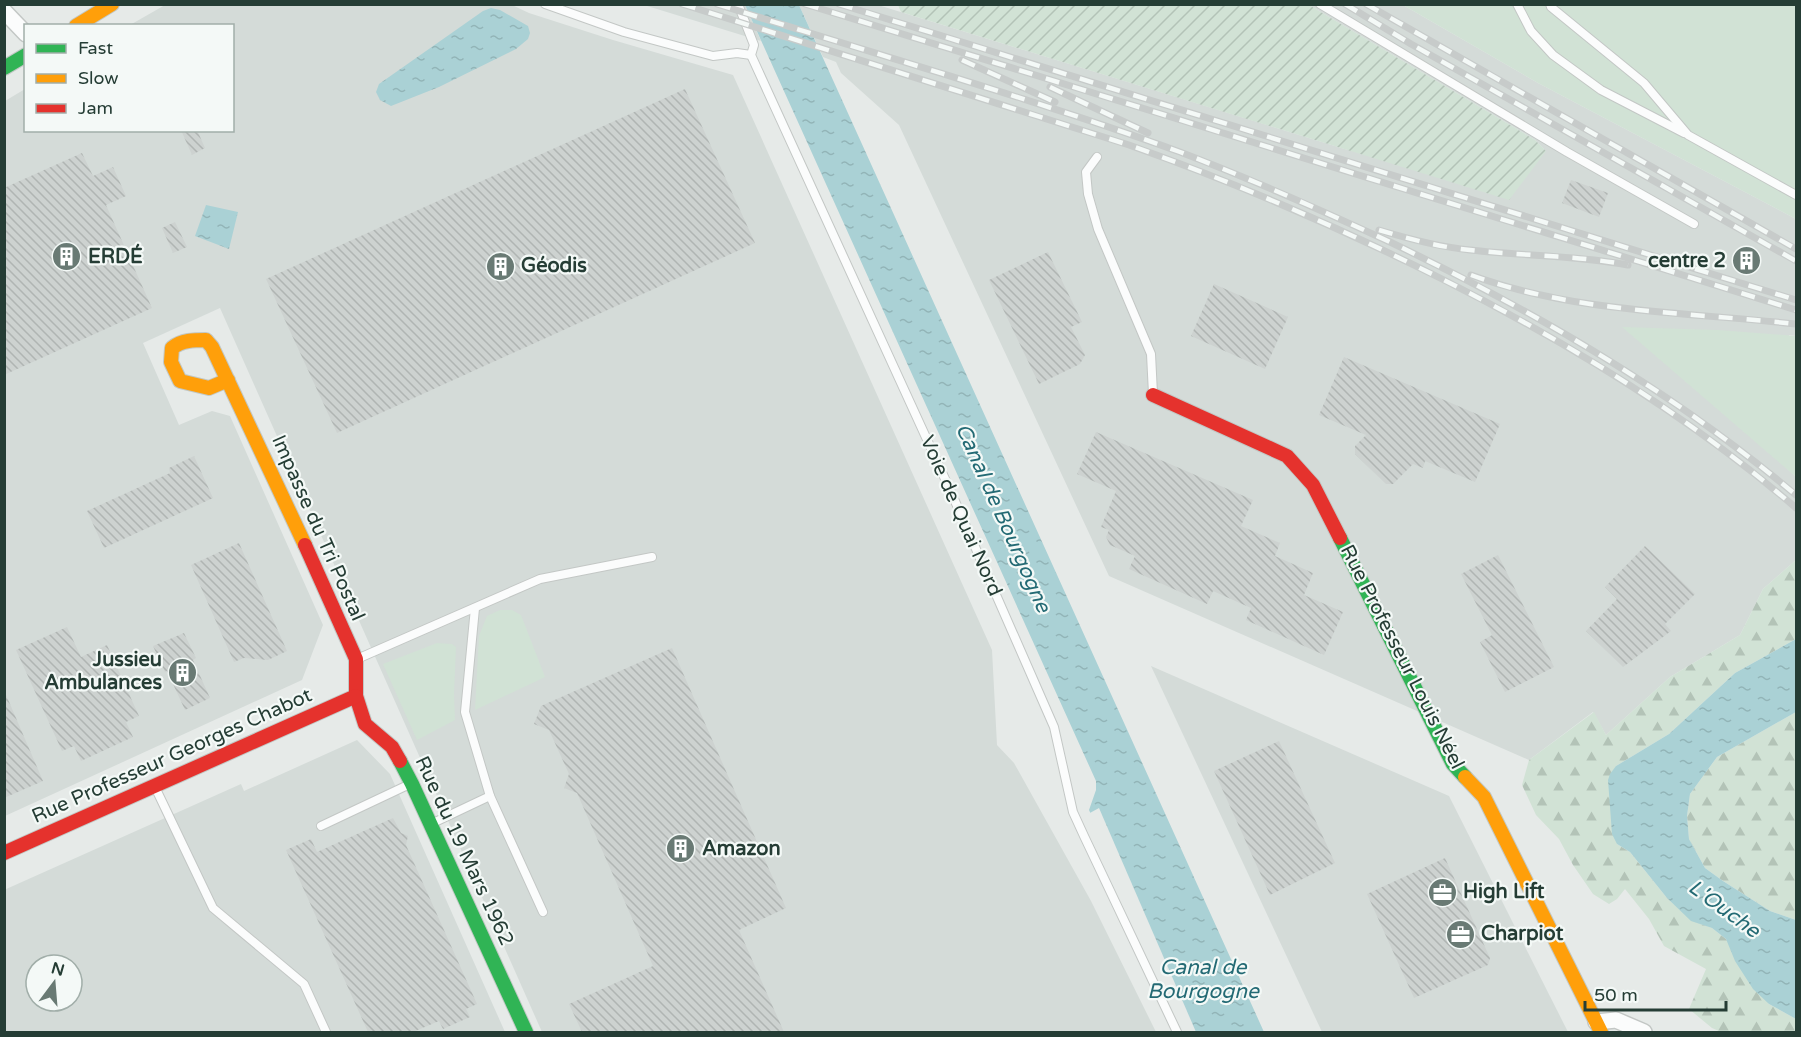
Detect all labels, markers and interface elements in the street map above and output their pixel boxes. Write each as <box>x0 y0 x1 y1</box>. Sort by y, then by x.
legend <box>24 24 234 132</box>
text: Fast <box>78 37 113 59</box>
text: Slow <box>78 67 119 89</box>
text: Jam <box>78 97 113 119</box>
building icon: ERDÉ <box>51 241 83 273</box>
place label: ERDÉ <box>88 243 143 269</box>
building icon: centre 2 <box>1731 245 1763 277</box>
place label: centre 2 <box>1648 249 1726 273</box>
building icon: Géodis <box>484 250 516 282</box>
place label: Géodis <box>521 254 587 278</box>
water label: Canal de Bourgogne <box>950 420 1056 617</box>
street label: Impasse du Tri Postal <box>266 431 370 625</box>
street label: Voie de Quai Nord <box>915 432 1007 600</box>
street label: Rue Professeur Louis Néel <box>1335 541 1469 773</box>
place label: Jussieu Ambulances <box>44 648 162 695</box>
building icon: Jussieu Ambulances <box>167 656 199 688</box>
street label: Rue Professeur Georges Chabot <box>28 683 316 829</box>
street label: Rue du 19 Mars 1962 <box>409 752 519 950</box>
building icon: Amazon <box>665 833 697 865</box>
place label: Amazon <box>702 837 781 861</box>
water label: L'Ouche <box>1683 875 1766 944</box>
office icon: High Lift <box>1426 876 1458 908</box>
place label: High Lift <box>1463 880 1545 904</box>
office icon: Charpiot <box>1444 918 1476 950</box>
place label: Charpiot <box>1481 922 1564 946</box>
north arrow <box>24 953 84 1013</box>
water label: Canal de Bourgogne <box>1147 955 1260 1004</box>
text: N <box>49 958 67 981</box>
scale bar <box>1585 974 1726 1012</box>
text: 50 m <box>1594 984 1638 1006</box>

